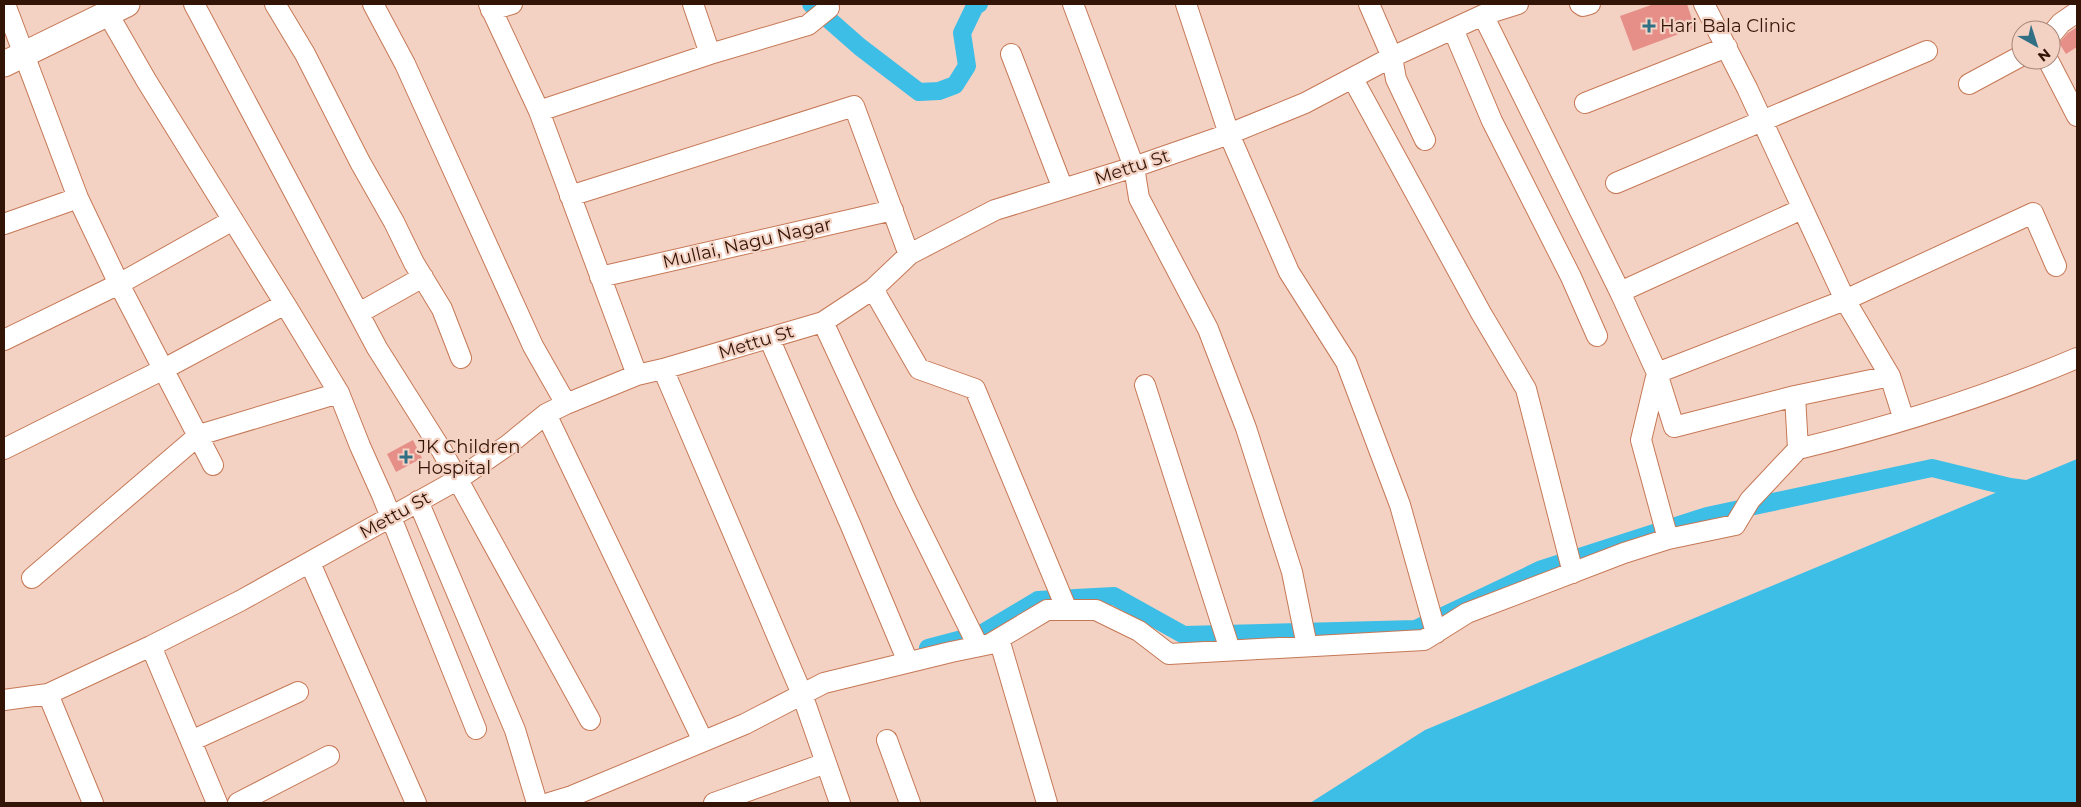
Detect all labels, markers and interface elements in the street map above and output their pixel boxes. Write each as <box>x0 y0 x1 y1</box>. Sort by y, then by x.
place label: Hari Bala Clinic <box>1660 15 1796 37</box>
marker: Hari Bala Clinic <box>1642 19 1656 33</box>
north arrow <box>2011 20 2061 70</box>
text: N <box>2034 45 2054 66</box>
street label: Mettu St <box>1092 145 1172 189</box>
street label: Mullai, Nagu Nagar <box>660 213 834 273</box>
street label: Mettu St <box>716 320 796 364</box>
place label: JK Children Hospital <box>416 436 520 479</box>
marker: JK Children Hospital <box>399 450 413 464</box>
street label: Mettu St <box>356 487 434 543</box>

